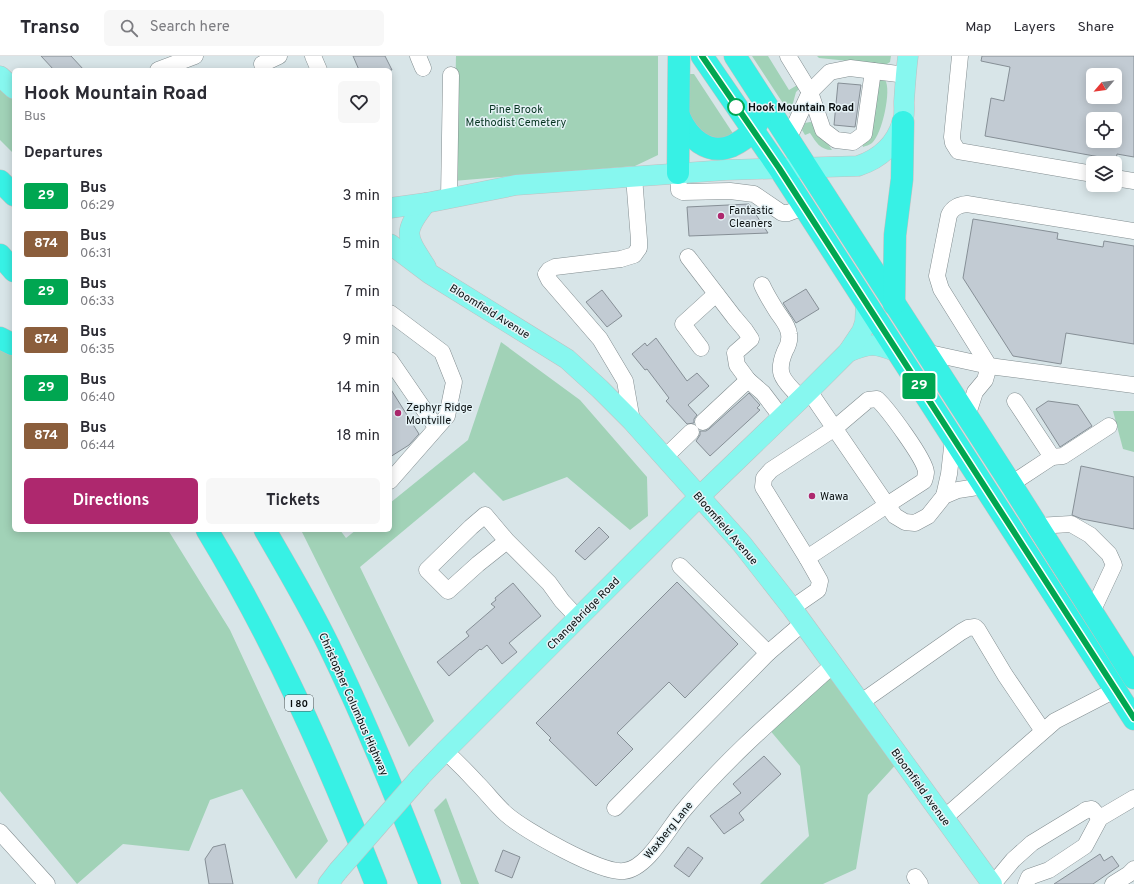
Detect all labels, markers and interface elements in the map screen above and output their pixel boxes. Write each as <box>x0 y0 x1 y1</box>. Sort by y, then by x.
search box <box>104 10 384 46</box>
text: Transo <box>20 16 80 40</box>
icon: search <box>118 17 140 39</box>
text: Search here <box>150 18 230 37</box>
text: Map <box>965 19 991 36</box>
text: Layers <box>1013 19 1055 36</box>
text: Share <box>1077 19 1114 36</box>
north arrow <box>1086 68 1122 104</box>
map controls <box>1086 68 1122 192</box>
button: heart <box>338 81 380 123</box>
text: Hook Mountain Road <box>24 82 207 106</box>
marker: Hook Mountain Road <box>727 98 745 116</box>
place label: Hook Mountain Road <box>748 101 854 115</box>
park label: Pine Brook Methodist Cemetery <box>466 103 567 130</box>
text: Bus <box>24 109 46 125</box>
button: locate <box>1086 112 1122 148</box>
text: Departures <box>24 144 103 163</box>
button: layers <box>1086 156 1122 192</box>
text: Bus <box>80 179 107 198</box>
text: 29 <box>37 187 55 204</box>
text: 3 min <box>342 187 380 206</box>
text: 06:29 <box>80 198 115 214</box>
place label: Fantastic Cleaners <box>729 204 773 231</box>
marker: Fantastic Cleaners <box>716 211 726 221</box>
text: Bus <box>80 227 107 246</box>
text: 874 <box>34 235 58 252</box>
text: 5 min <box>342 235 380 254</box>
text: 06:31 <box>80 246 112 262</box>
text: Bus <box>80 275 107 294</box>
street label: Bloomfield Avenue <box>447 281 532 342</box>
text: 29 <box>37 283 55 300</box>
text: 7 min <box>344 283 380 302</box>
text: 06:33 <box>80 294 115 310</box>
text: Bus <box>80 323 107 342</box>
text: 874 <box>34 331 58 348</box>
text: 9 min <box>343 331 380 350</box>
text: 06:35 <box>80 342 115 358</box>
text: Bus <box>80 371 107 390</box>
line badge: 29 <box>901 373 937 399</box>
text: 29 <box>910 377 928 394</box>
text: 29 <box>37 379 55 396</box>
text: 14 min <box>337 379 380 398</box>
text: 06:40 <box>80 390 115 406</box>
place label: Zephyr Ridge Montville <box>406 401 473 428</box>
marker: Zephyr Ridge Montville <box>393 408 403 418</box>
text: Bus <box>80 419 107 438</box>
text: 874 <box>34 427 58 444</box>
text: 18 min <box>337 427 380 446</box>
text: 06:44 <box>80 438 115 454</box>
button: Directions <box>24 478 198 524</box>
button: Tickets <box>206 478 380 524</box>
street label: Bloomfield Avenue <box>690 489 761 568</box>
place label: Wawa <box>820 490 848 504</box>
marker: Wawa <box>807 491 817 501</box>
street label: Changebridge Road <box>544 574 623 653</box>
street label: Christopher Columbus Highway <box>315 631 391 778</box>
road number: I 80 <box>285 695 313 711</box>
street label: Bloomfield Avenue <box>887 746 953 829</box>
street label: Waxberg Lane <box>641 799 696 862</box>

